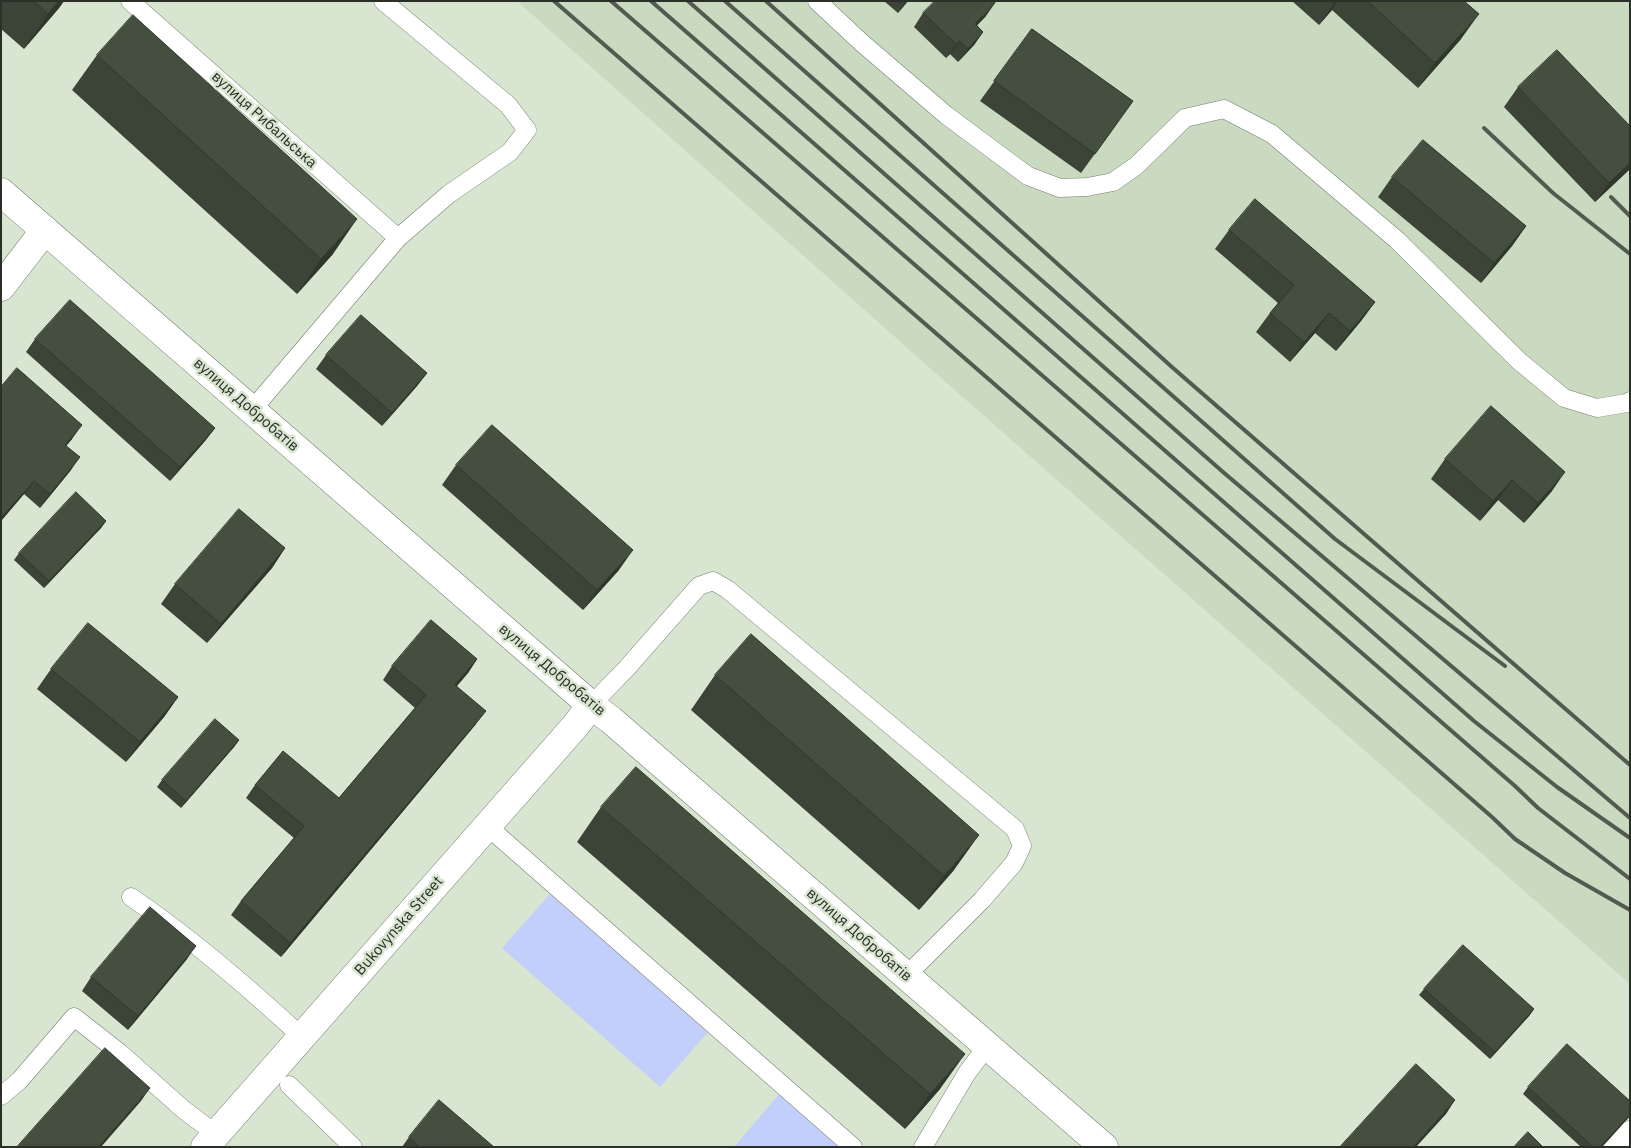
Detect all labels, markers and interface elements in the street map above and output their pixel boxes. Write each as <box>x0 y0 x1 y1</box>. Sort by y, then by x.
street label: вулиця Рибальська <box>208 68 320 172</box>
street label: вулиця Добробатів <box>190 354 302 456</box>
street label: вулиця Добробатів <box>495 620 609 720</box>
street label: Bukovynska Street <box>351 873 447 979</box>
street label: вулиця Добробатів <box>803 884 915 986</box>

